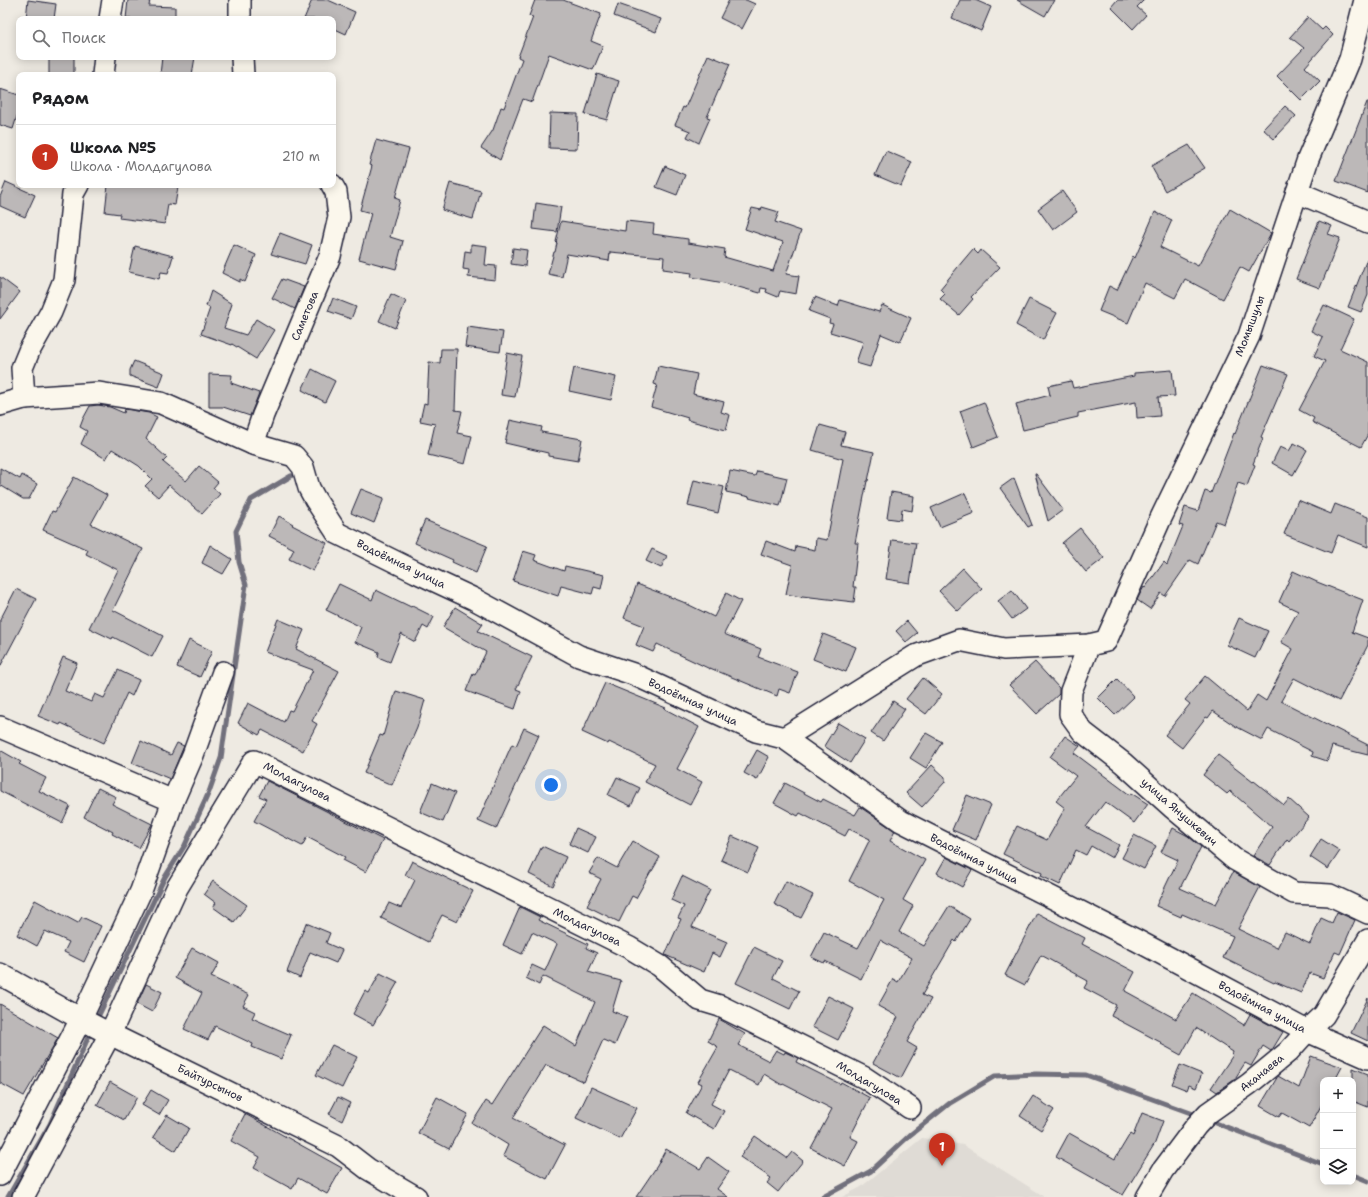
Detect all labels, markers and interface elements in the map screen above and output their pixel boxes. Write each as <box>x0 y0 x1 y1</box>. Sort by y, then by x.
search box <box>16 16 336 60</box>
icon: search <box>30 27 52 49</box>
text: Поиск <box>62 28 106 48</box>
text: Рядом <box>32 87 89 109</box>
text: Школа №5 <box>70 138 156 158</box>
text: 1 <box>42 148 48 165</box>
text: 210 m <box>282 148 320 165</box>
text: Школа · Молдагулова <box>70 158 212 175</box>
street label: Саметова <box>288 289 322 343</box>
street label: Момышулы <box>1232 293 1268 359</box>
street label: Водоёмная улица <box>354 536 448 592</box>
street label: Водоёмная улица <box>646 675 740 729</box>
street label: Молдагулова <box>261 759 333 806</box>
your location <box>541 775 561 795</box>
street label: улица Янушкевич <box>1138 775 1220 849</box>
street label: Водоёмная улица <box>927 830 1021 888</box>
street label: Молдагулова <box>551 904 624 950</box>
street label: Водоёмная улица <box>1216 978 1309 1036</box>
street label: Аканаева <box>1237 1051 1287 1095</box>
street label: Молдагулова <box>834 1058 905 1109</box>
street label: Байтурсынов <box>175 1061 245 1105</box>
map controls <box>1320 1077 1356 1185</box>
button: + <box>1320 1077 1356 1113</box>
button: − <box>1320 1113 1356 1149</box>
pin: 1 <box>929 1133 955 1166</box>
button: layers <box>1320 1149 1356 1185</box>

